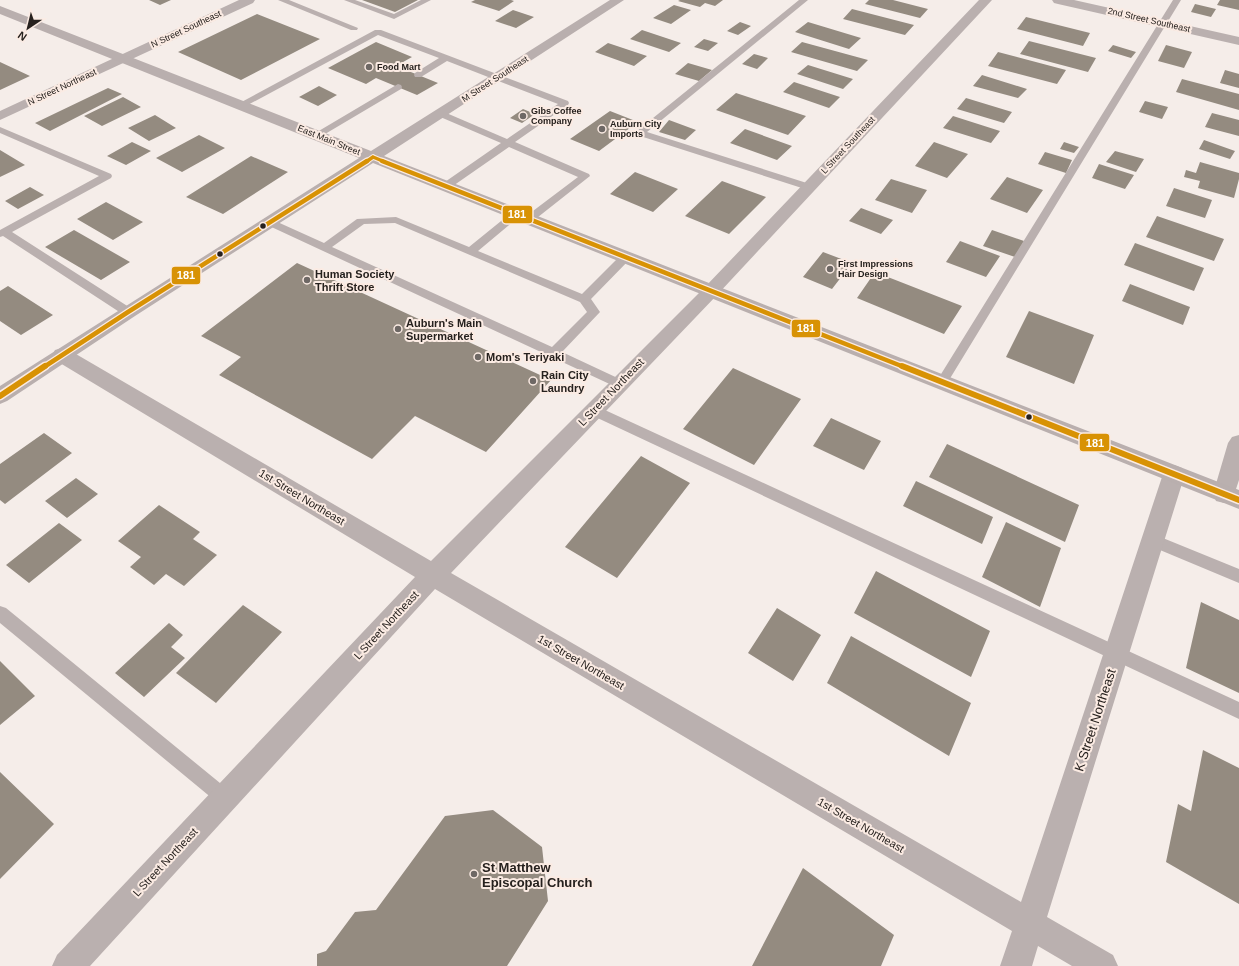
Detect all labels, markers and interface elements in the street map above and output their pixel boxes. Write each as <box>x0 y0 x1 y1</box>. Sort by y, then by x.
street label: 2nd Street Southeast <box>1107 6 1192 34</box>
north arrow <box>8 8 48 48</box>
street label: N Street Southeast <box>149 8 223 50</box>
text: N <box>16 29 29 43</box>
street label: M Street Southeast <box>460 54 530 104</box>
marker: Food Mart <box>364 62 374 72</box>
place label: Food Mart <box>377 62 421 72</box>
street label: N Street Northeast <box>26 67 98 107</box>
place label: Gibs Coffee Company <box>531 106 582 126</box>
marker: Gibs Coffee Company <box>518 111 528 121</box>
street label: L Street Southeast <box>819 114 877 176</box>
place label: Auburn City Imports <box>610 119 662 139</box>
street label: East Main Street <box>296 123 362 157</box>
marker: Auburn City Imports <box>597 124 607 134</box>
line badge: 181 <box>502 205 533 224</box>
text: 181 <box>508 208 526 220</box>
unlabelled marker <box>258 221 268 231</box>
unlabelled marker <box>215 249 225 259</box>
place label: First Impressions Hair Design <box>838 259 913 279</box>
marker: First Impressions Hair Design <box>825 264 835 274</box>
line badge: 181 <box>171 266 201 285</box>
place label: Human Society Thrift Store <box>315 268 395 293</box>
text: 181 <box>177 269 195 281</box>
marker: Human Society Thrift Store <box>302 275 312 285</box>
place label: Auburn's Main Supermarket <box>406 317 482 342</box>
line badge: 181 <box>791 319 821 338</box>
text: 181 <box>797 322 815 334</box>
marker: Auburn's Main Supermarket <box>393 324 403 334</box>
place label: Mom's Teriyaki <box>486 351 564 363</box>
marker: Mom's Teriyaki <box>473 352 483 362</box>
street label: L Street Northeast <box>576 356 646 428</box>
place label: Rain City Laundry <box>541 369 590 394</box>
marker: Rain City Laundry <box>528 376 538 386</box>
unlabelled marker <box>1024 412 1034 422</box>
line badge: 181 <box>1079 433 1110 452</box>
text: 181 <box>1086 437 1104 449</box>
street label: 1st Street Northeast <box>257 467 347 527</box>
street label: L Street Northeast <box>351 588 421 662</box>
street label: 1st Street Northeast <box>536 632 626 692</box>
street label: K Street Northeast <box>1071 666 1119 773</box>
street label: 1st Street Northeast <box>816 795 906 855</box>
street label: L Street Northeast <box>130 825 200 899</box>
place label: St Matthew Episcopal Church <box>482 860 593 890</box>
marker: St Matthew Episcopal Church <box>469 869 479 879</box>

